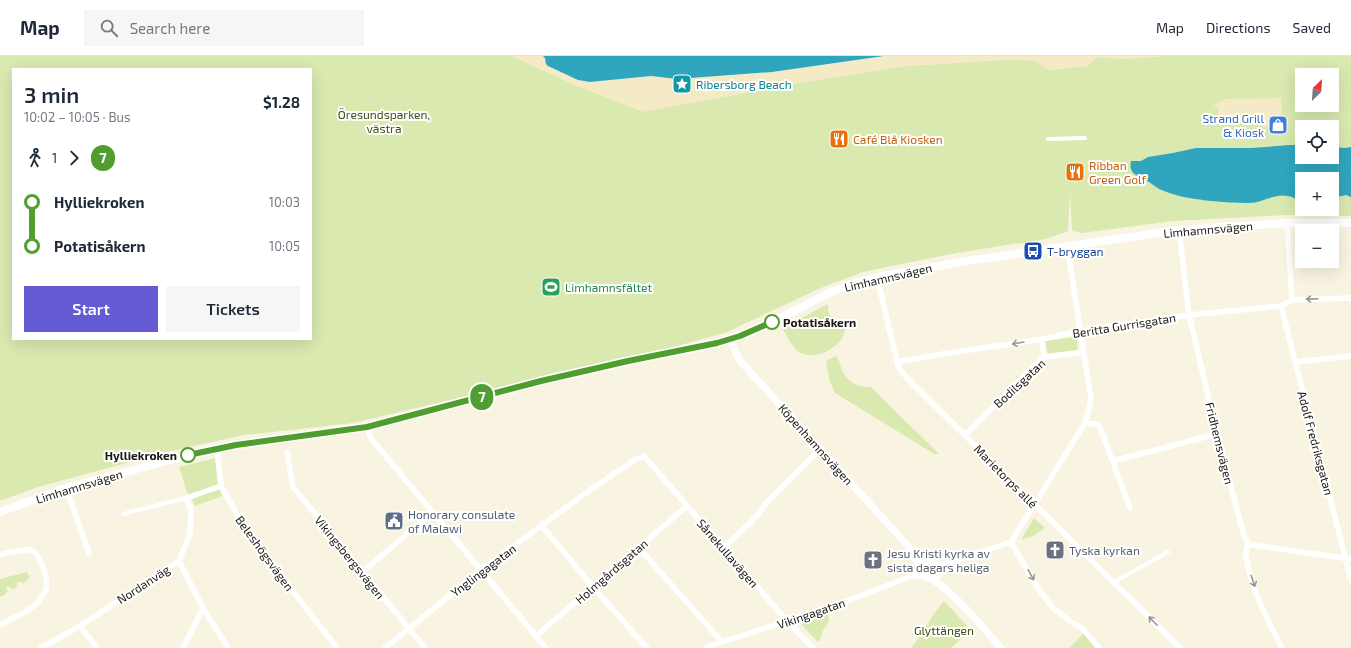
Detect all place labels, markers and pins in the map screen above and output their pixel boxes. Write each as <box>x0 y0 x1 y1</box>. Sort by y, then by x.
place icon: Ribersborg Beach <box>671 73 693 95</box>
place label: Ribersborg Beach <box>696 77 792 91</box>
place label: Strand Grill & Kiosk <box>1202 111 1264 139</box>
shop icon: Strand Grill & Kiosk <box>1267 114 1289 136</box>
restaurant icon: Café Blå Kiosken <box>828 128 850 150</box>
place label: Café Blå Kiosken <box>853 132 943 146</box>
place label: Ribban Green Golf <box>1089 158 1147 186</box>
restaurant icon: Ribban Green Golf <box>1064 161 1086 183</box>
bus stop icon: T-bryggan <box>1022 240 1044 262</box>
place label: T-bryggan <box>1047 244 1104 258</box>
sports icon: Limhamnsfältet <box>540 276 562 298</box>
place label: Limhamnsfältet <box>565 280 652 294</box>
marker: Potatisåkern <box>764 314 780 330</box>
place label: Potatisåkern <box>783 315 856 329</box>
marker: Hylliekroken <box>180 447 196 463</box>
place label: Hylliekroken <box>105 448 177 463</box>
place label: Honorary consulate of Malawi <box>408 507 515 535</box>
public building icon: Honorary consulate of Malawi <box>383 510 405 532</box>
church icon: Tyska kyrkan <box>1044 539 1066 561</box>
place label: Tyska kyrkan <box>1069 543 1140 557</box>
place label: Jesu Kristi kyrka av sista dagars heliga <box>887 546 991 574</box>
church icon: Jesu Kristi kyrka av sista dagars heliga <box>862 549 884 571</box>

